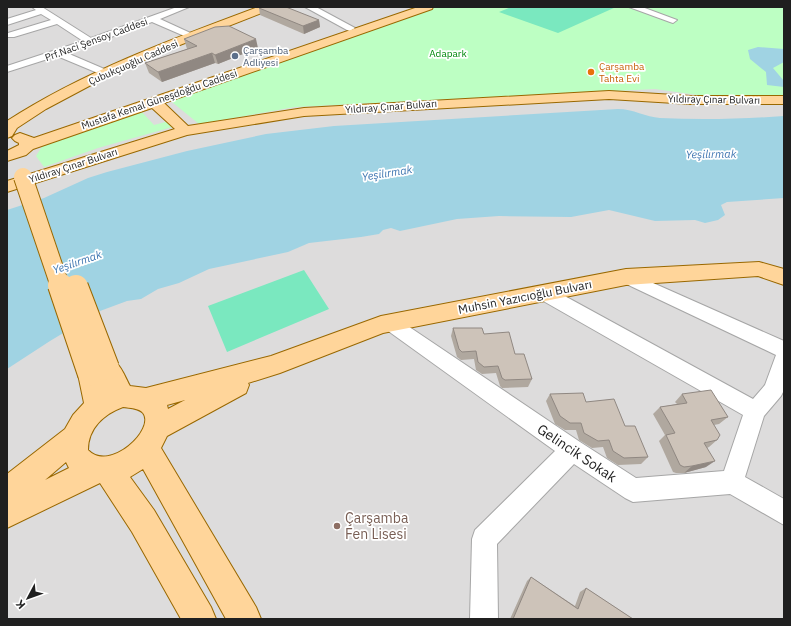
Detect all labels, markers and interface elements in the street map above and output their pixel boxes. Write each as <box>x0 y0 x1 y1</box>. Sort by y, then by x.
street label: Prf.Naci Şensoy Caddesi <box>43 15 149 64</box>
street label: Çubukçuoğlu Caddesi <box>86 37 180 88</box>
place label: Çarşamba Adliyesi <box>243 44 289 69</box>
park label: Adapark <box>429 47 468 60</box>
marker: Çarşamba Adliyesi <box>230 51 240 61</box>
place label: Çarşamba Tahta Evi <box>599 60 645 85</box>
street label: Mustafa Kemal Güneşdoğdu Caddesi <box>79 67 239 132</box>
marker: Çarşamba Tahta Evi <box>586 67 596 77</box>
street label: Yıldıray Çınar Bulvarı <box>668 92 760 107</box>
street label: Yıldıray Çınar Bulvarı <box>345 97 438 116</box>
street label: Yıldıray Çınar Bulvarı <box>27 145 119 186</box>
water label: Yeşilırmak <box>685 147 737 161</box>
water label: Yeşilırmak <box>361 162 413 184</box>
water label: Yeşilırmak <box>51 247 104 277</box>
street label: Muhsin Yazıcıoğlu Bulvarı <box>457 276 593 317</box>
street label: Gelincik Sokak <box>534 420 621 487</box>
place label: Çarşamba Fen Lisesi <box>345 509 409 543</box>
marker: Çarşamba Fen Lisesi <box>332 521 342 531</box>
north arrow <box>8 578 48 618</box>
text: K <box>12 597 28 612</box>

